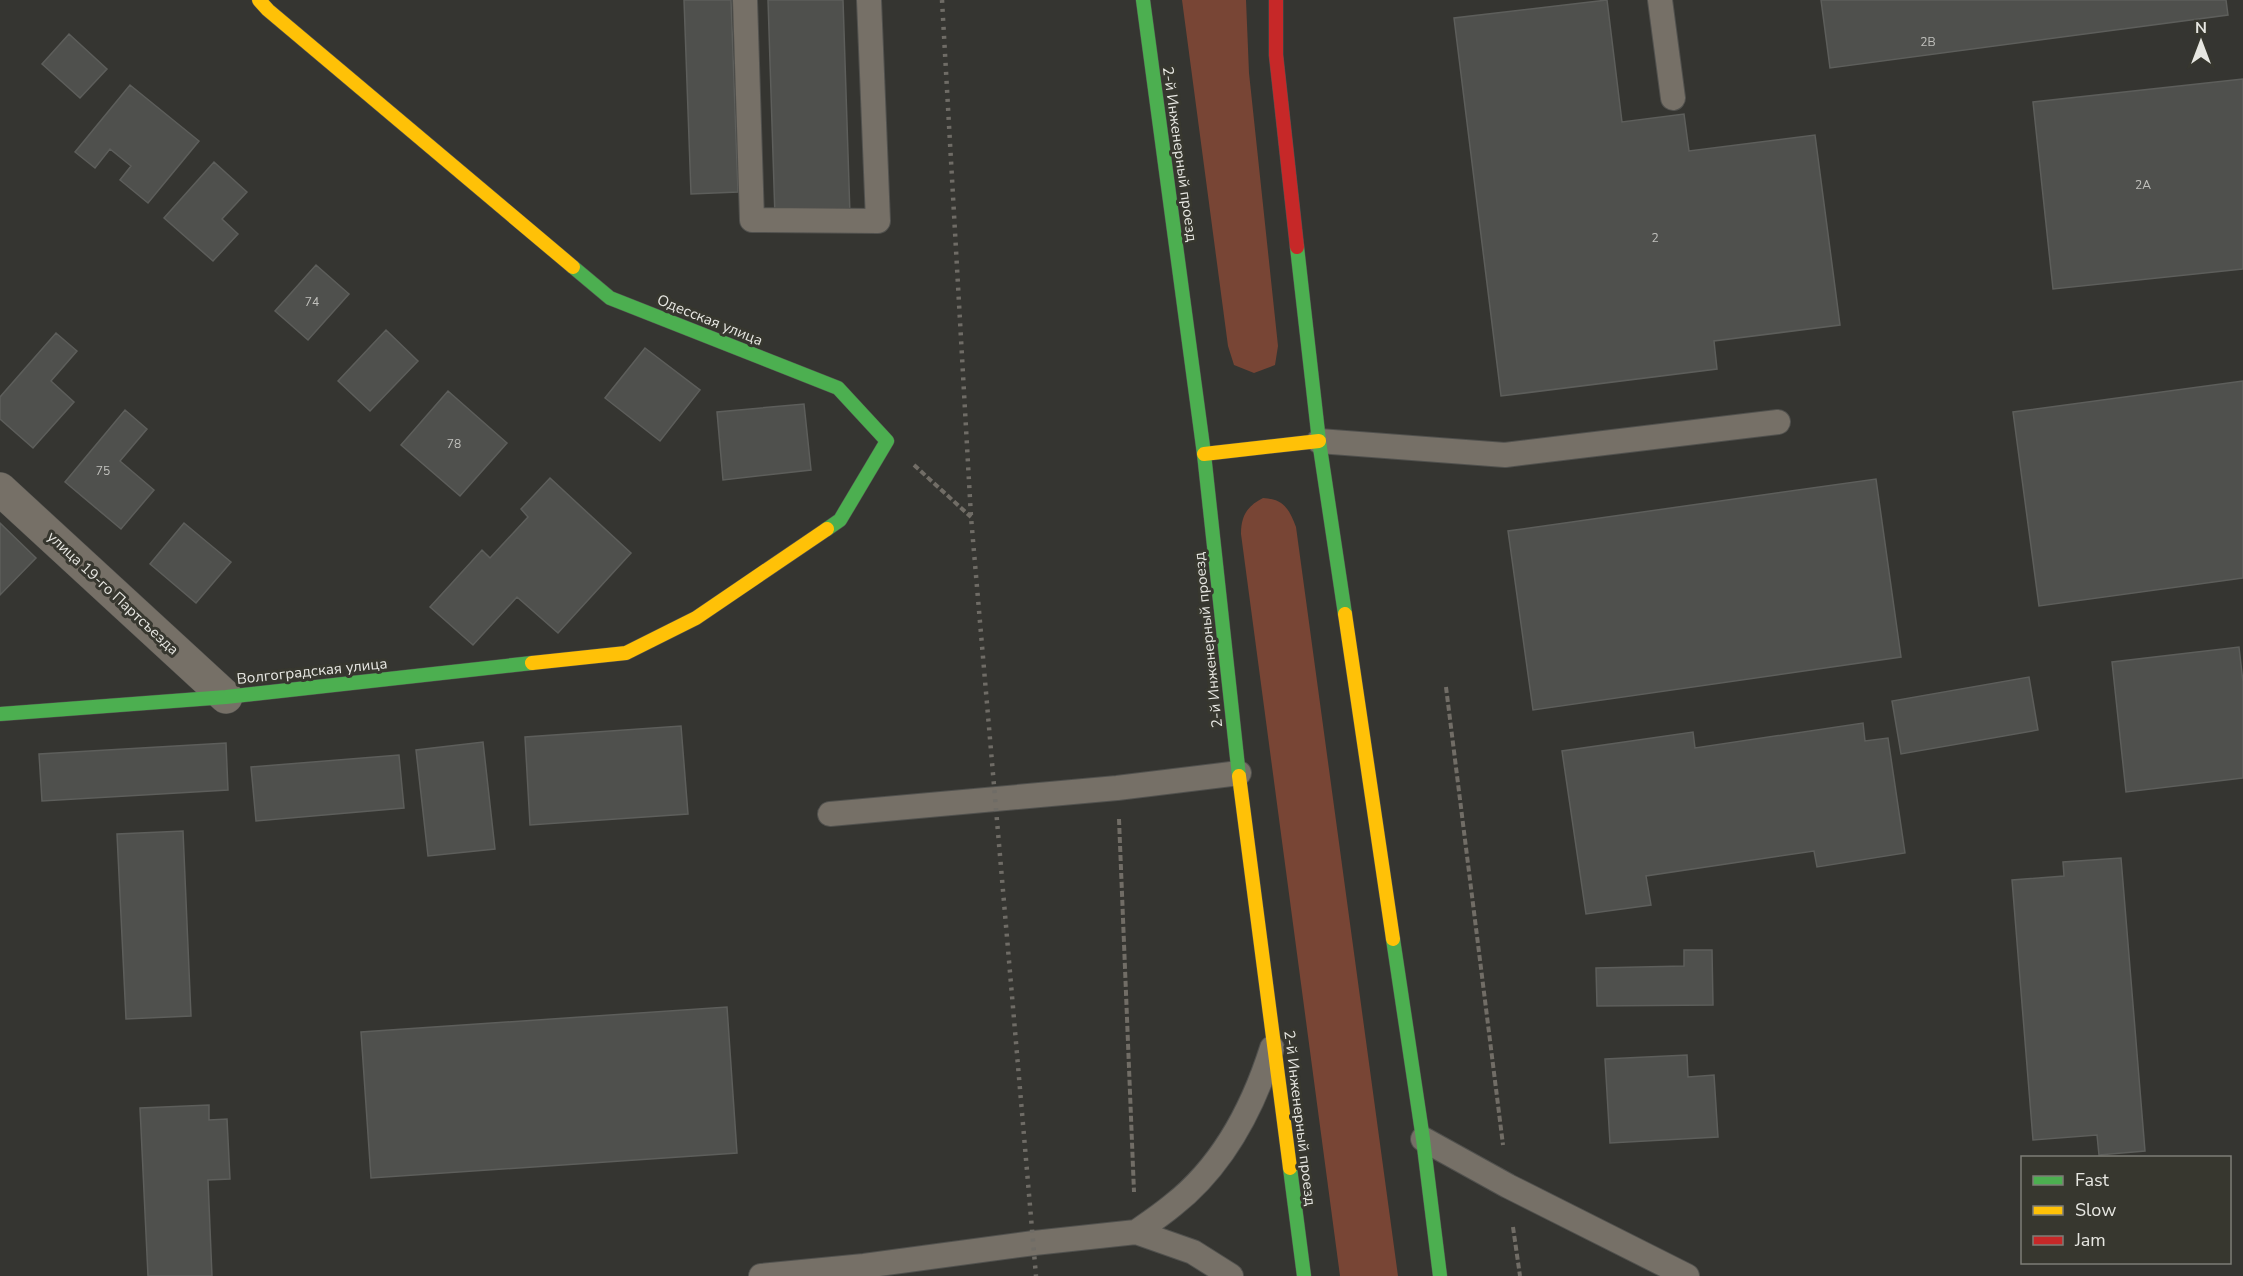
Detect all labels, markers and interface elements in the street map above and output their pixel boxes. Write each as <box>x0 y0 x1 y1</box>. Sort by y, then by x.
north arrow <box>2171 12 2231 72</box>
text: N <box>2195 17 2207 39</box>
house number: 2В <box>1920 34 1936 50</box>
street label: 2-й Инженерный проезд <box>1158 65 1202 243</box>
house number: 2А <box>2135 177 2151 193</box>
house number: 2 <box>1651 230 1659 246</box>
street label: Одесская улица <box>654 290 766 350</box>
house number: 74 <box>305 294 319 310</box>
house number: 78 <box>447 436 461 452</box>
house number: 75 <box>96 463 110 479</box>
street label: улица 19-го Партсъезда <box>43 527 183 659</box>
street label: 2-й Инженерный проезд <box>1189 551 1227 729</box>
street label: Волгоградская улица <box>236 653 388 689</box>
street label: 2-й Инженерный проезд <box>1279 1029 1321 1207</box>
legend <box>2021 1156 2231 1264</box>
text: Fast <box>2075 1168 2110 1192</box>
text: Slow <box>2075 1198 2116 1222</box>
text: Jam <box>2074 1228 2106 1252</box>

